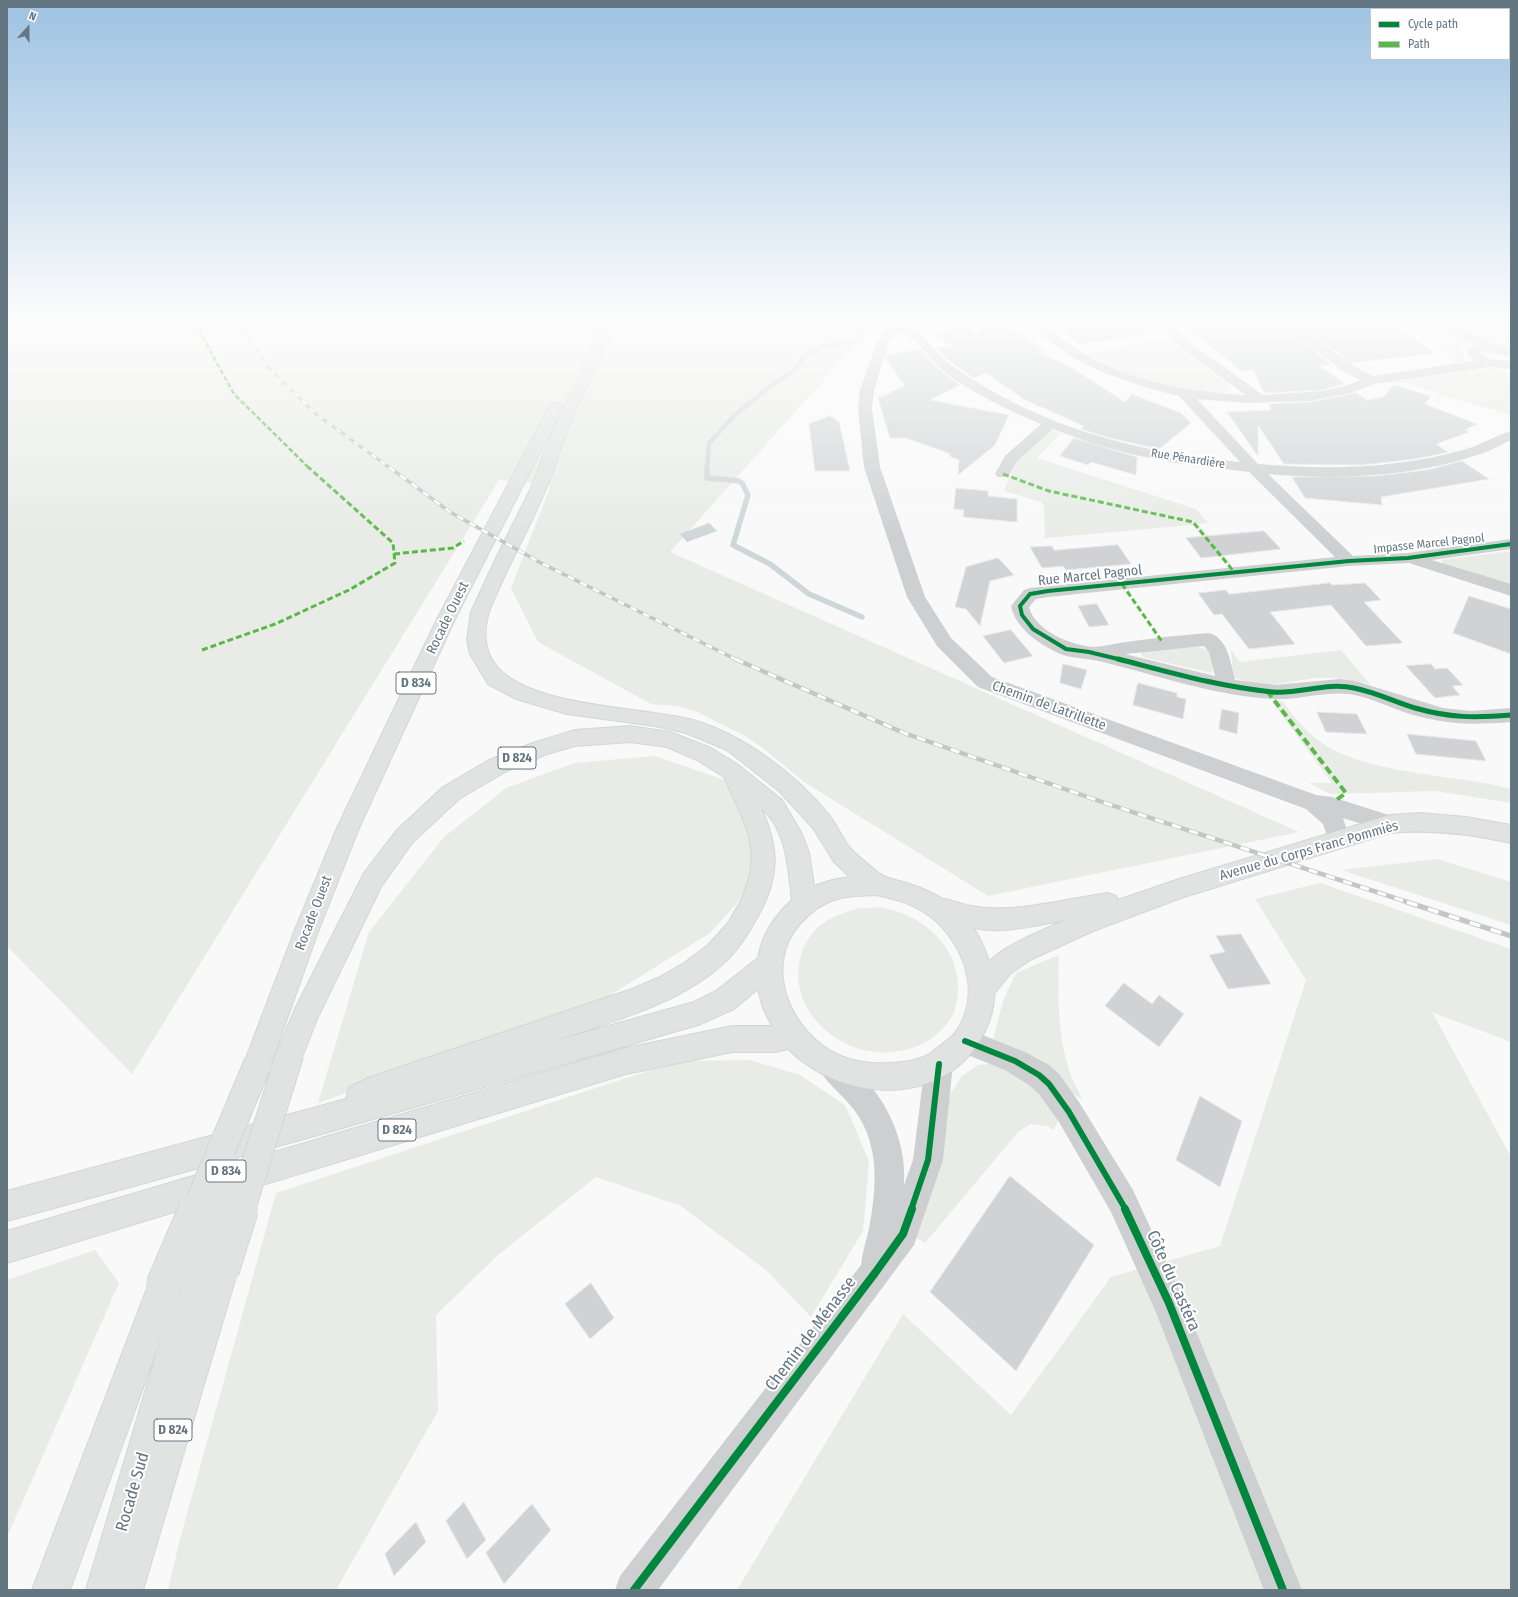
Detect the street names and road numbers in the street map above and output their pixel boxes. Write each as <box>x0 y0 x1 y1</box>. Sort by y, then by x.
street label: Rue Pénardière <box>1150 446 1226 472</box>
street label: Impasse Marcel Pagnol <box>1373 531 1485 557</box>
street label: Rue Marcel Pagnol <box>1037 562 1143 590</box>
street label: Rocade Ouest <box>423 579 473 657</box>
road number: D 834 <box>396 672 436 694</box>
street label: Chemin de Latrillette <box>990 678 1108 734</box>
road number: D 824 <box>498 747 536 769</box>
street label: Avenue du Corps Franc Pommiès <box>1218 817 1400 885</box>
street label: Rocade Ouest <box>292 873 336 953</box>
road number: D 824 <box>378 1119 416 1141</box>
road number: D 834 <box>206 1160 246 1182</box>
street label: Côte du Castéra <box>1142 1227 1204 1335</box>
street label: Chemin de Ménasse <box>761 1273 861 1395</box>
road number: D 824 <box>154 1419 192 1441</box>
street label: Rocade Sud <box>112 1450 154 1534</box>

